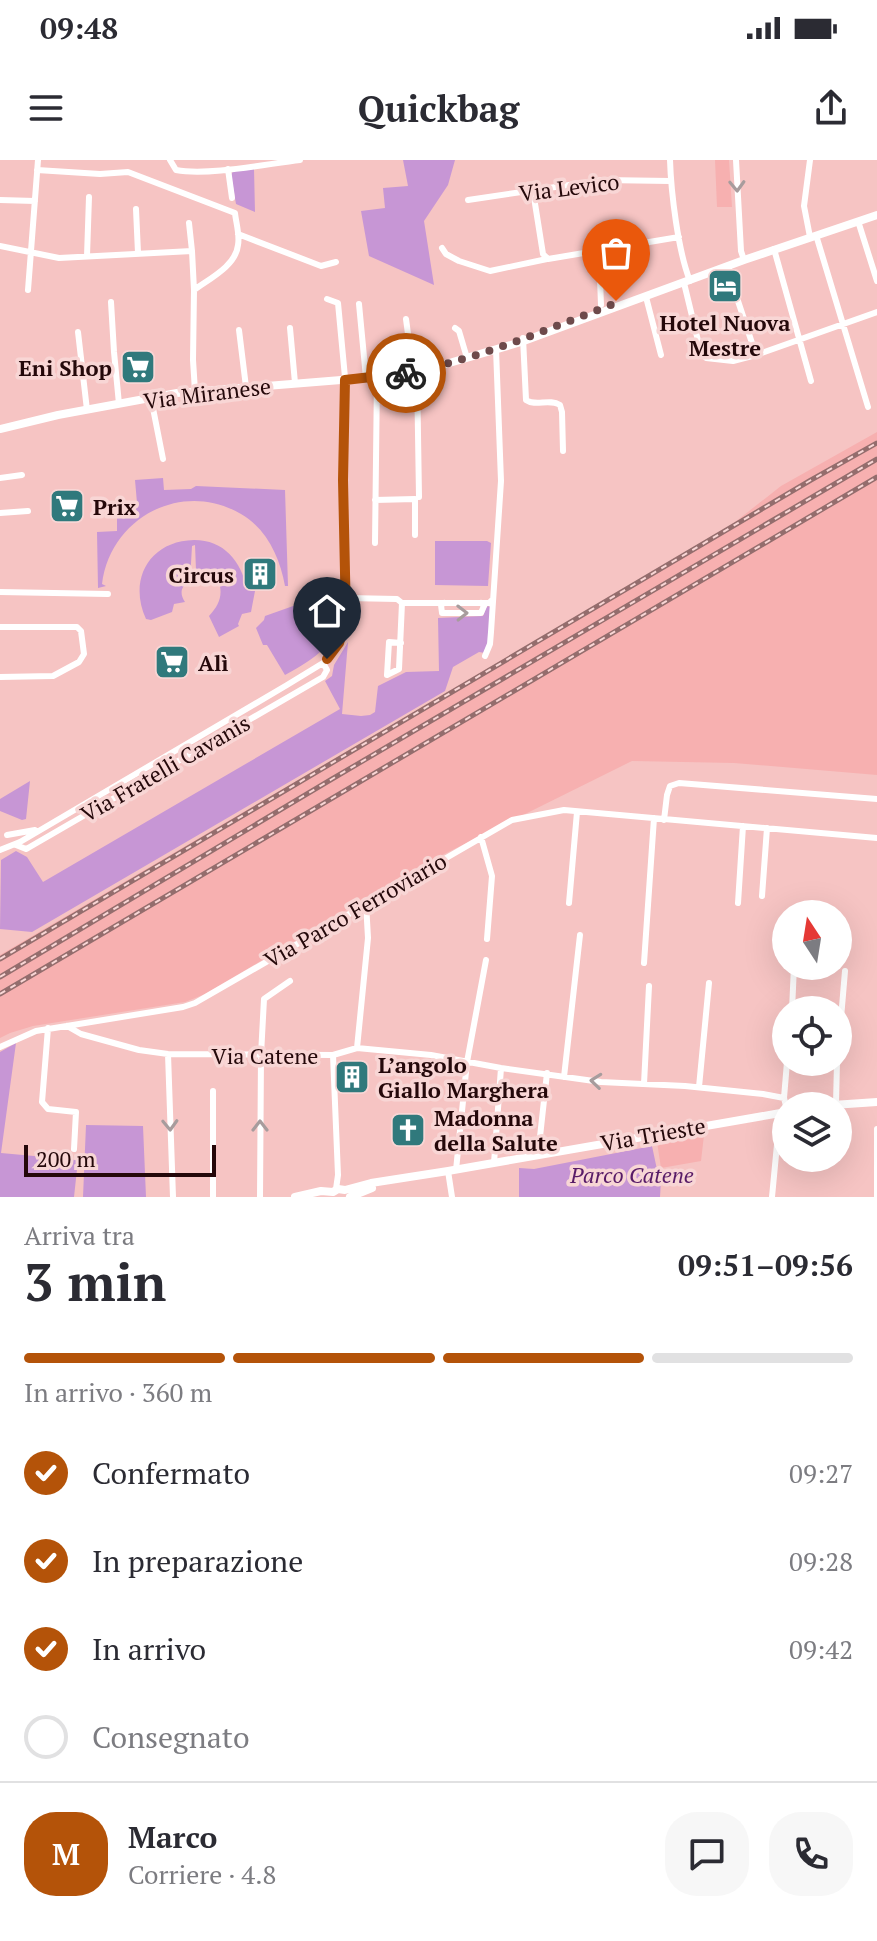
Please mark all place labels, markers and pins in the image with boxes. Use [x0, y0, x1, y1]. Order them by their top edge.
pin [582, 219, 650, 301]
hotel icon: Hotel Nuova Mestre [706, 267, 744, 305]
place label: Hotel Nuova Mestre [660, 308, 790, 362]
supermarket icon: Eni Shop [119, 348, 157, 386]
place label: Eni Shop [18, 353, 112, 382]
supermarket icon: Prix [48, 487, 86, 525]
place label: Prix [93, 492, 137, 521]
building icon: Circus [241, 555, 279, 593]
place label: Circus [169, 560, 234, 589]
pin [293, 577, 361, 659]
supermarket icon: Alì [153, 643, 191, 681]
place label: Alì [198, 648, 229, 677]
place label: L’angolo Giallo Marghera [378, 1050, 549, 1104]
building icon: L’angolo Giallo Marghera [333, 1058, 371, 1096]
place label: Madonna della Salute [434, 1103, 558, 1157]
church icon: Madonna della Salute [389, 1111, 427, 1149]

